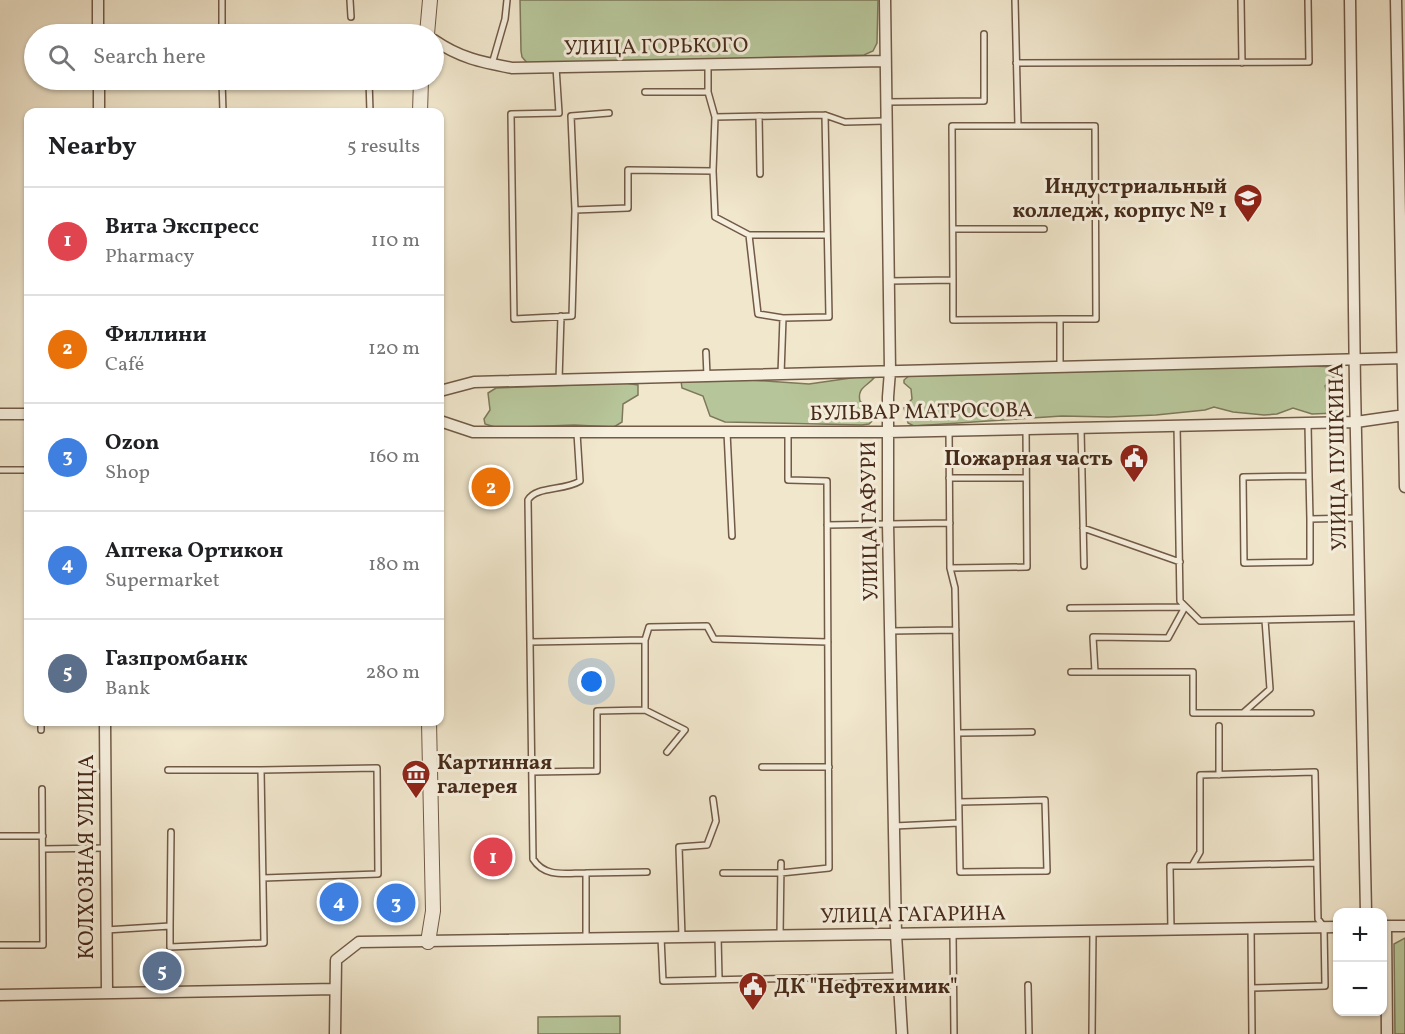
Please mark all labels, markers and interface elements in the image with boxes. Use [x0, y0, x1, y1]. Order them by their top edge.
search box [24, 24, 444, 90]
street label: УЛИЦА ГОРЬКОГО [564, 31, 748, 64]
icon: search [45, 41, 78, 74]
text: Search here [93, 42, 206, 73]
text: Nearby [48, 129, 137, 165]
text: 5 results [347, 133, 420, 161]
place label: Индустриальный колледж, корпус № 1 [1012, 173, 1227, 226]
school or university icon: Индустриальный колледж, корпус № 1 [1232, 182, 1264, 224]
text: Вита Экспресс [105, 212, 259, 243]
text: 1 [63, 227, 72, 255]
text: 110 m [371, 227, 420, 255]
text: Pharmacy [105, 243, 194, 271]
text: Филлини [105, 320, 207, 351]
text: 2 [62, 335, 73, 363]
text: 120 m [368, 335, 420, 363]
text: Café [105, 351, 144, 379]
street label: УЛИЦА ПУШКИНА [1322, 363, 1355, 551]
street label: БУЛЬВАР МАТРОСОВА [809, 396, 1033, 429]
text: Ozon [105, 428, 160, 459]
street label: УЛИЦА ГАФУРИ [855, 441, 886, 601]
public building icon: Пожарная часть [1118, 442, 1150, 484]
text: 3 [62, 443, 73, 471]
text: 160 m [368, 443, 420, 471]
place label: Пожарная часть [944, 445, 1113, 474]
text: Shop [105, 459, 150, 487]
pin: 2 [472, 464, 510, 510]
text: Аптека Ортикон [105, 536, 283, 567]
text: 4 [61, 551, 74, 579]
text: 180 m [368, 551, 420, 579]
text: Supermarket [105, 567, 220, 595]
text: Газпромбанк [105, 644, 248, 675]
text: 5 [63, 659, 72, 687]
text: 280 m [365, 659, 420, 687]
your location [577, 667, 606, 696]
text: Bank [105, 675, 150, 703]
place label: Картинная галерея [437, 749, 552, 802]
street label: КОЛХОЗНАЯ УЛИЦА [73, 754, 102, 959]
museum icon: Картинная галерея [400, 758, 432, 800]
pin: 1 [474, 834, 512, 880]
pin: 4 [320, 880, 358, 924]
pin: 3 [376, 880, 416, 926]
street label: УЛИЦА ГАГАРИНА [820, 899, 1006, 932]
map controls [1333, 908, 1387, 1016]
button: + [1333, 908, 1387, 962]
pin: 5 [142, 948, 182, 994]
button: − [1333, 962, 1387, 1016]
public building icon: ДК "Нефтехимик" [737, 970, 769, 1012]
place label: ДК "Нефтехимик" [774, 973, 958, 1002]

